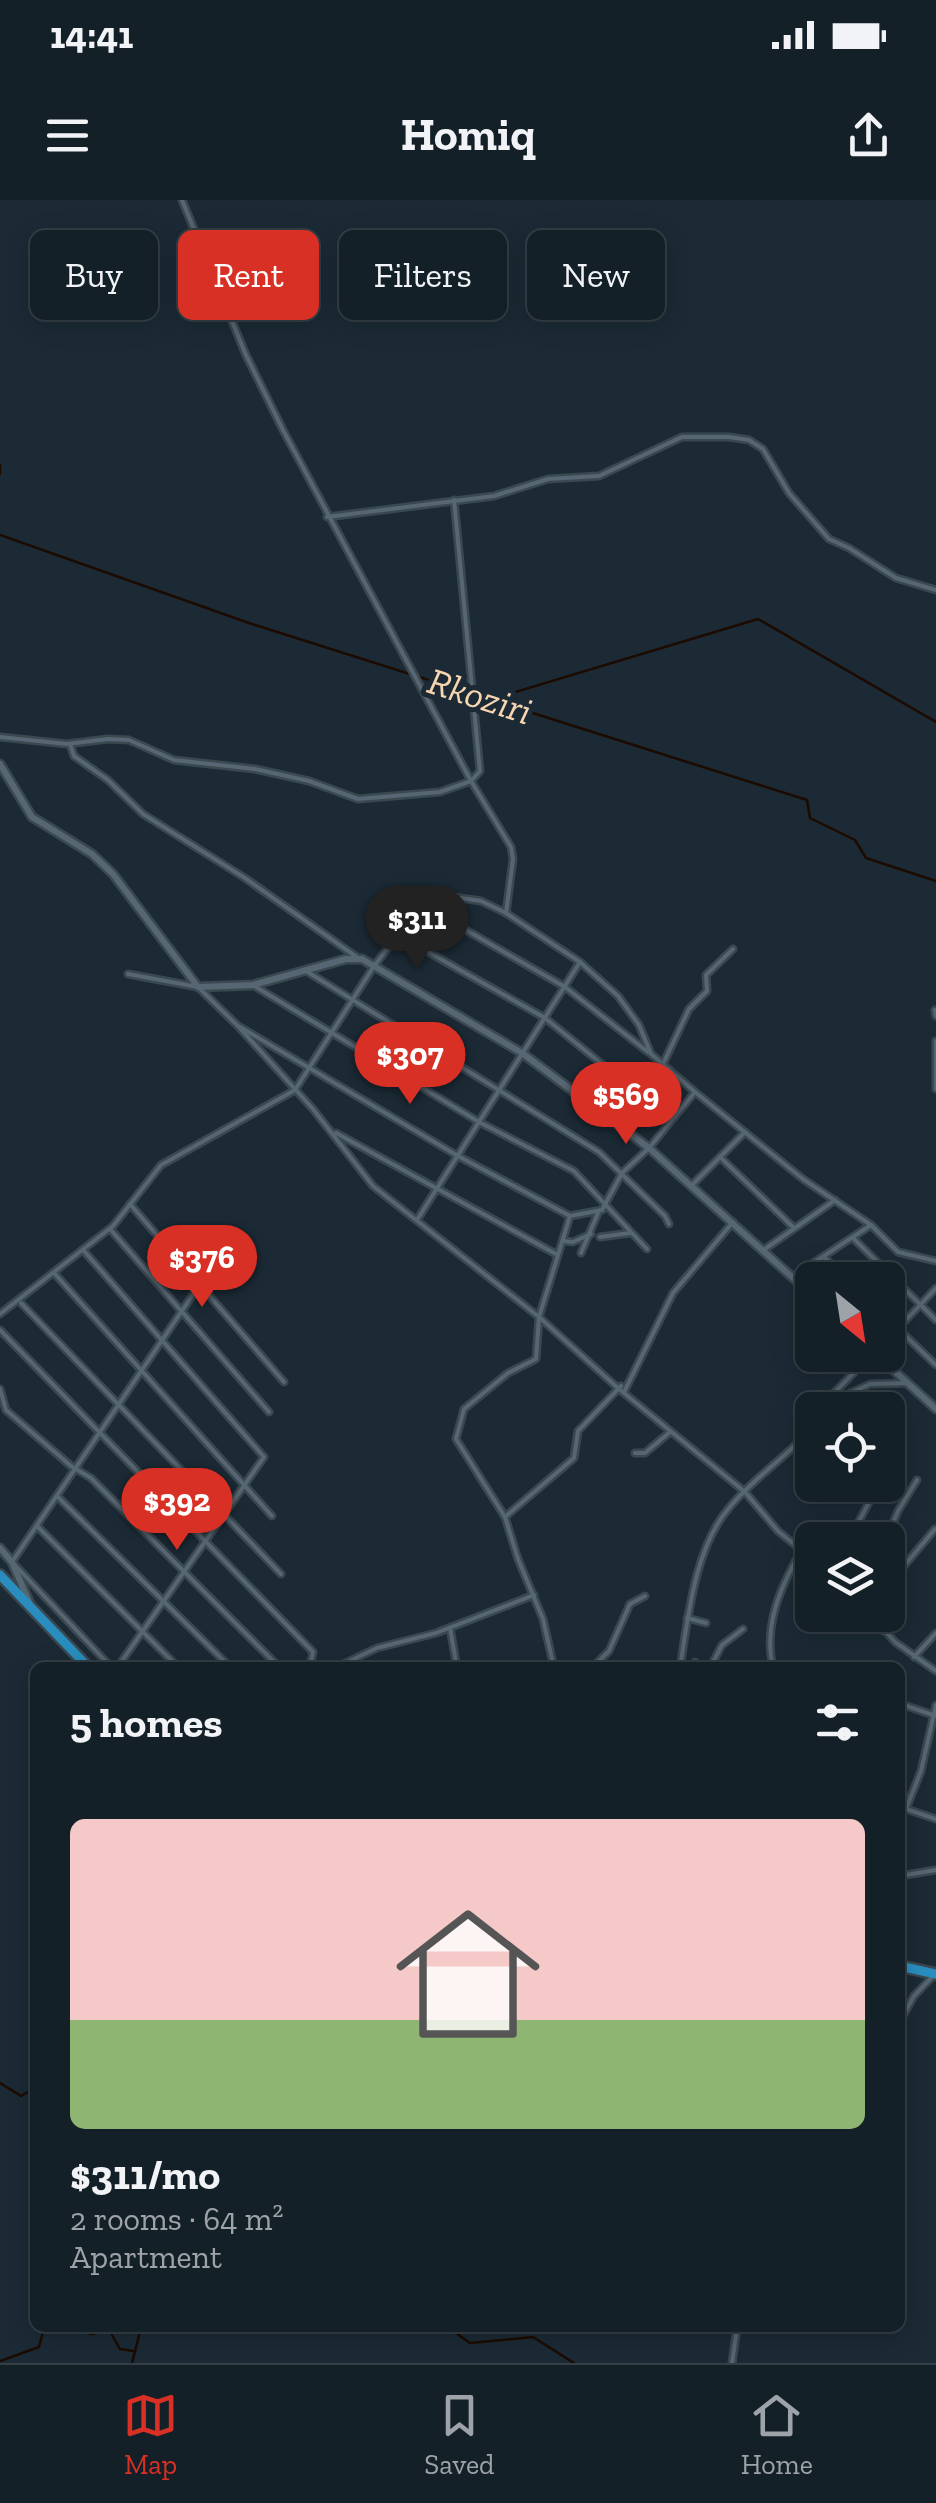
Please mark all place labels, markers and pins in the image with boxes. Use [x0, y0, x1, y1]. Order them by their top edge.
pin: $311 [358, 886, 476, 971]
pin: $307 [351, 1022, 469, 1107]
pin: $569 [567, 1062, 685, 1147]
pin: $376 [143, 1225, 261, 1310]
pin: $392 [118, 1468, 236, 1553]

